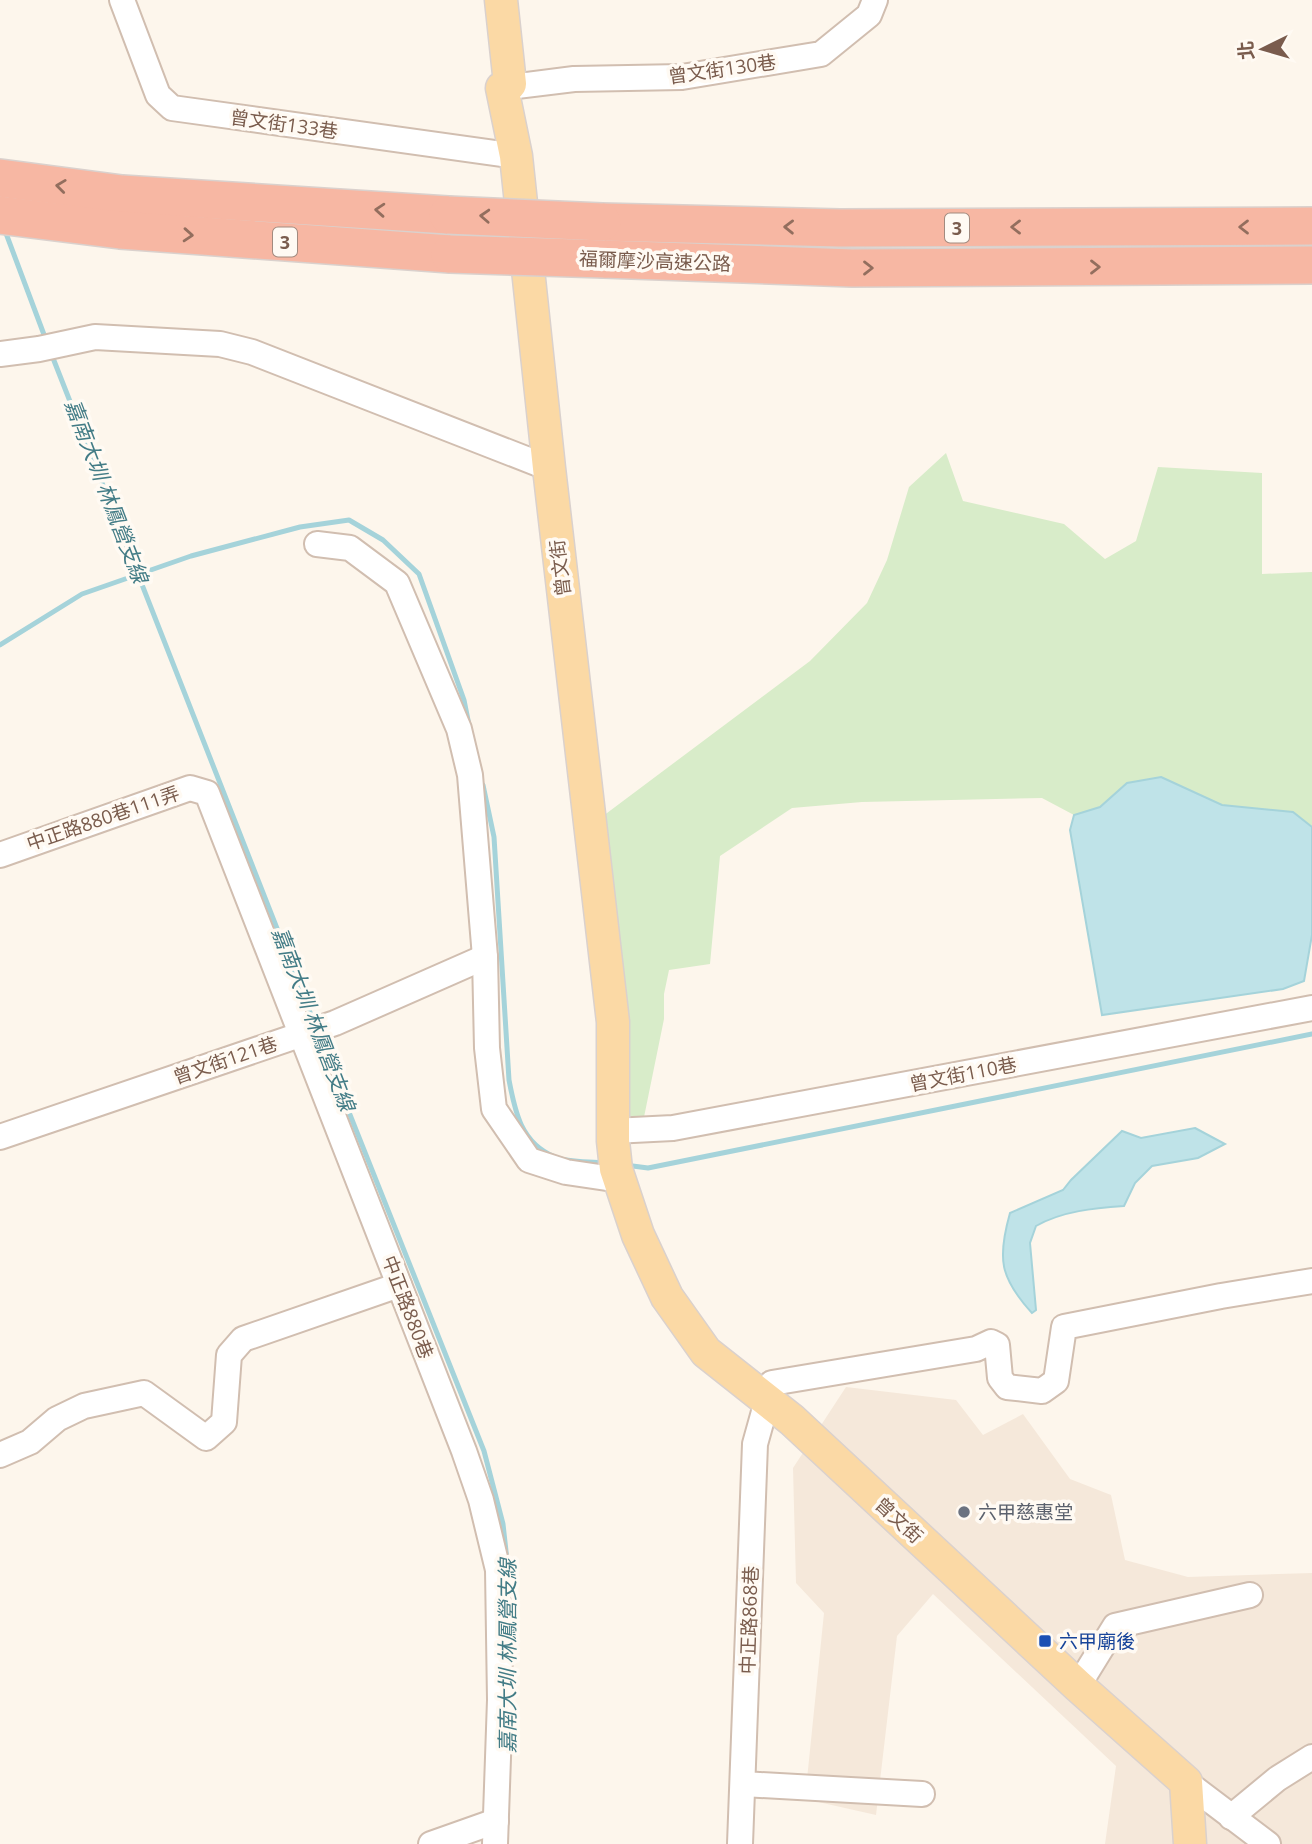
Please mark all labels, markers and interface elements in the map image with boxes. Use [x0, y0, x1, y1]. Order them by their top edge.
north arrow [1228, 14, 1298, 84]
text: 北 [1232, 40, 1260, 61]
street label: 曾文街130巷 [666, 49, 778, 89]
street label: 曾文街133巷 [228, 104, 340, 144]
one-way arrow [55, 179, 67, 194]
one-way arrow [375, 203, 386, 218]
one-way arrow [479, 209, 490, 224]
road number: 3 [945, 213, 969, 242]
one-way arrow [783, 219, 794, 234]
one-way arrow [1011, 219, 1021, 235]
one-way arrow [1238, 219, 1249, 235]
one-way arrow [183, 227, 194, 242]
road number: 3 [273, 228, 297, 256]
street label: 福爾摩沙高速公路 [579, 245, 731, 277]
one-way arrow [1090, 259, 1101, 274]
one-way arrow [863, 260, 874, 276]
water label: 嘉南大圳 林鳳營支線 [59, 395, 156, 589]
street label: 曾文街 [544, 538, 576, 598]
street label: 中正路880巷111弄 [23, 780, 183, 856]
water label: 嘉南大圳 林鳳營支線 [266, 923, 363, 1117]
street label: 曾文街121巷 [169, 1030, 281, 1090]
street label: 曾文街110巷 [907, 1051, 1019, 1097]
street label: 中正路880巷 [376, 1252, 440, 1362]
street label: 曾文街 [869, 1491, 929, 1549]
place label: 六甲慈惠堂 [978, 1499, 1073, 1525]
marker: 六甲慈惠堂 [956, 1504, 972, 1520]
water label: 嘉南大圳 林鳳營支線 [493, 1557, 521, 1753]
street label: 中正路868巷 [734, 1565, 764, 1675]
place label: 六甲廟後 [1059, 1628, 1135, 1654]
marker: 六甲廟後 [1037, 1633, 1053, 1649]

